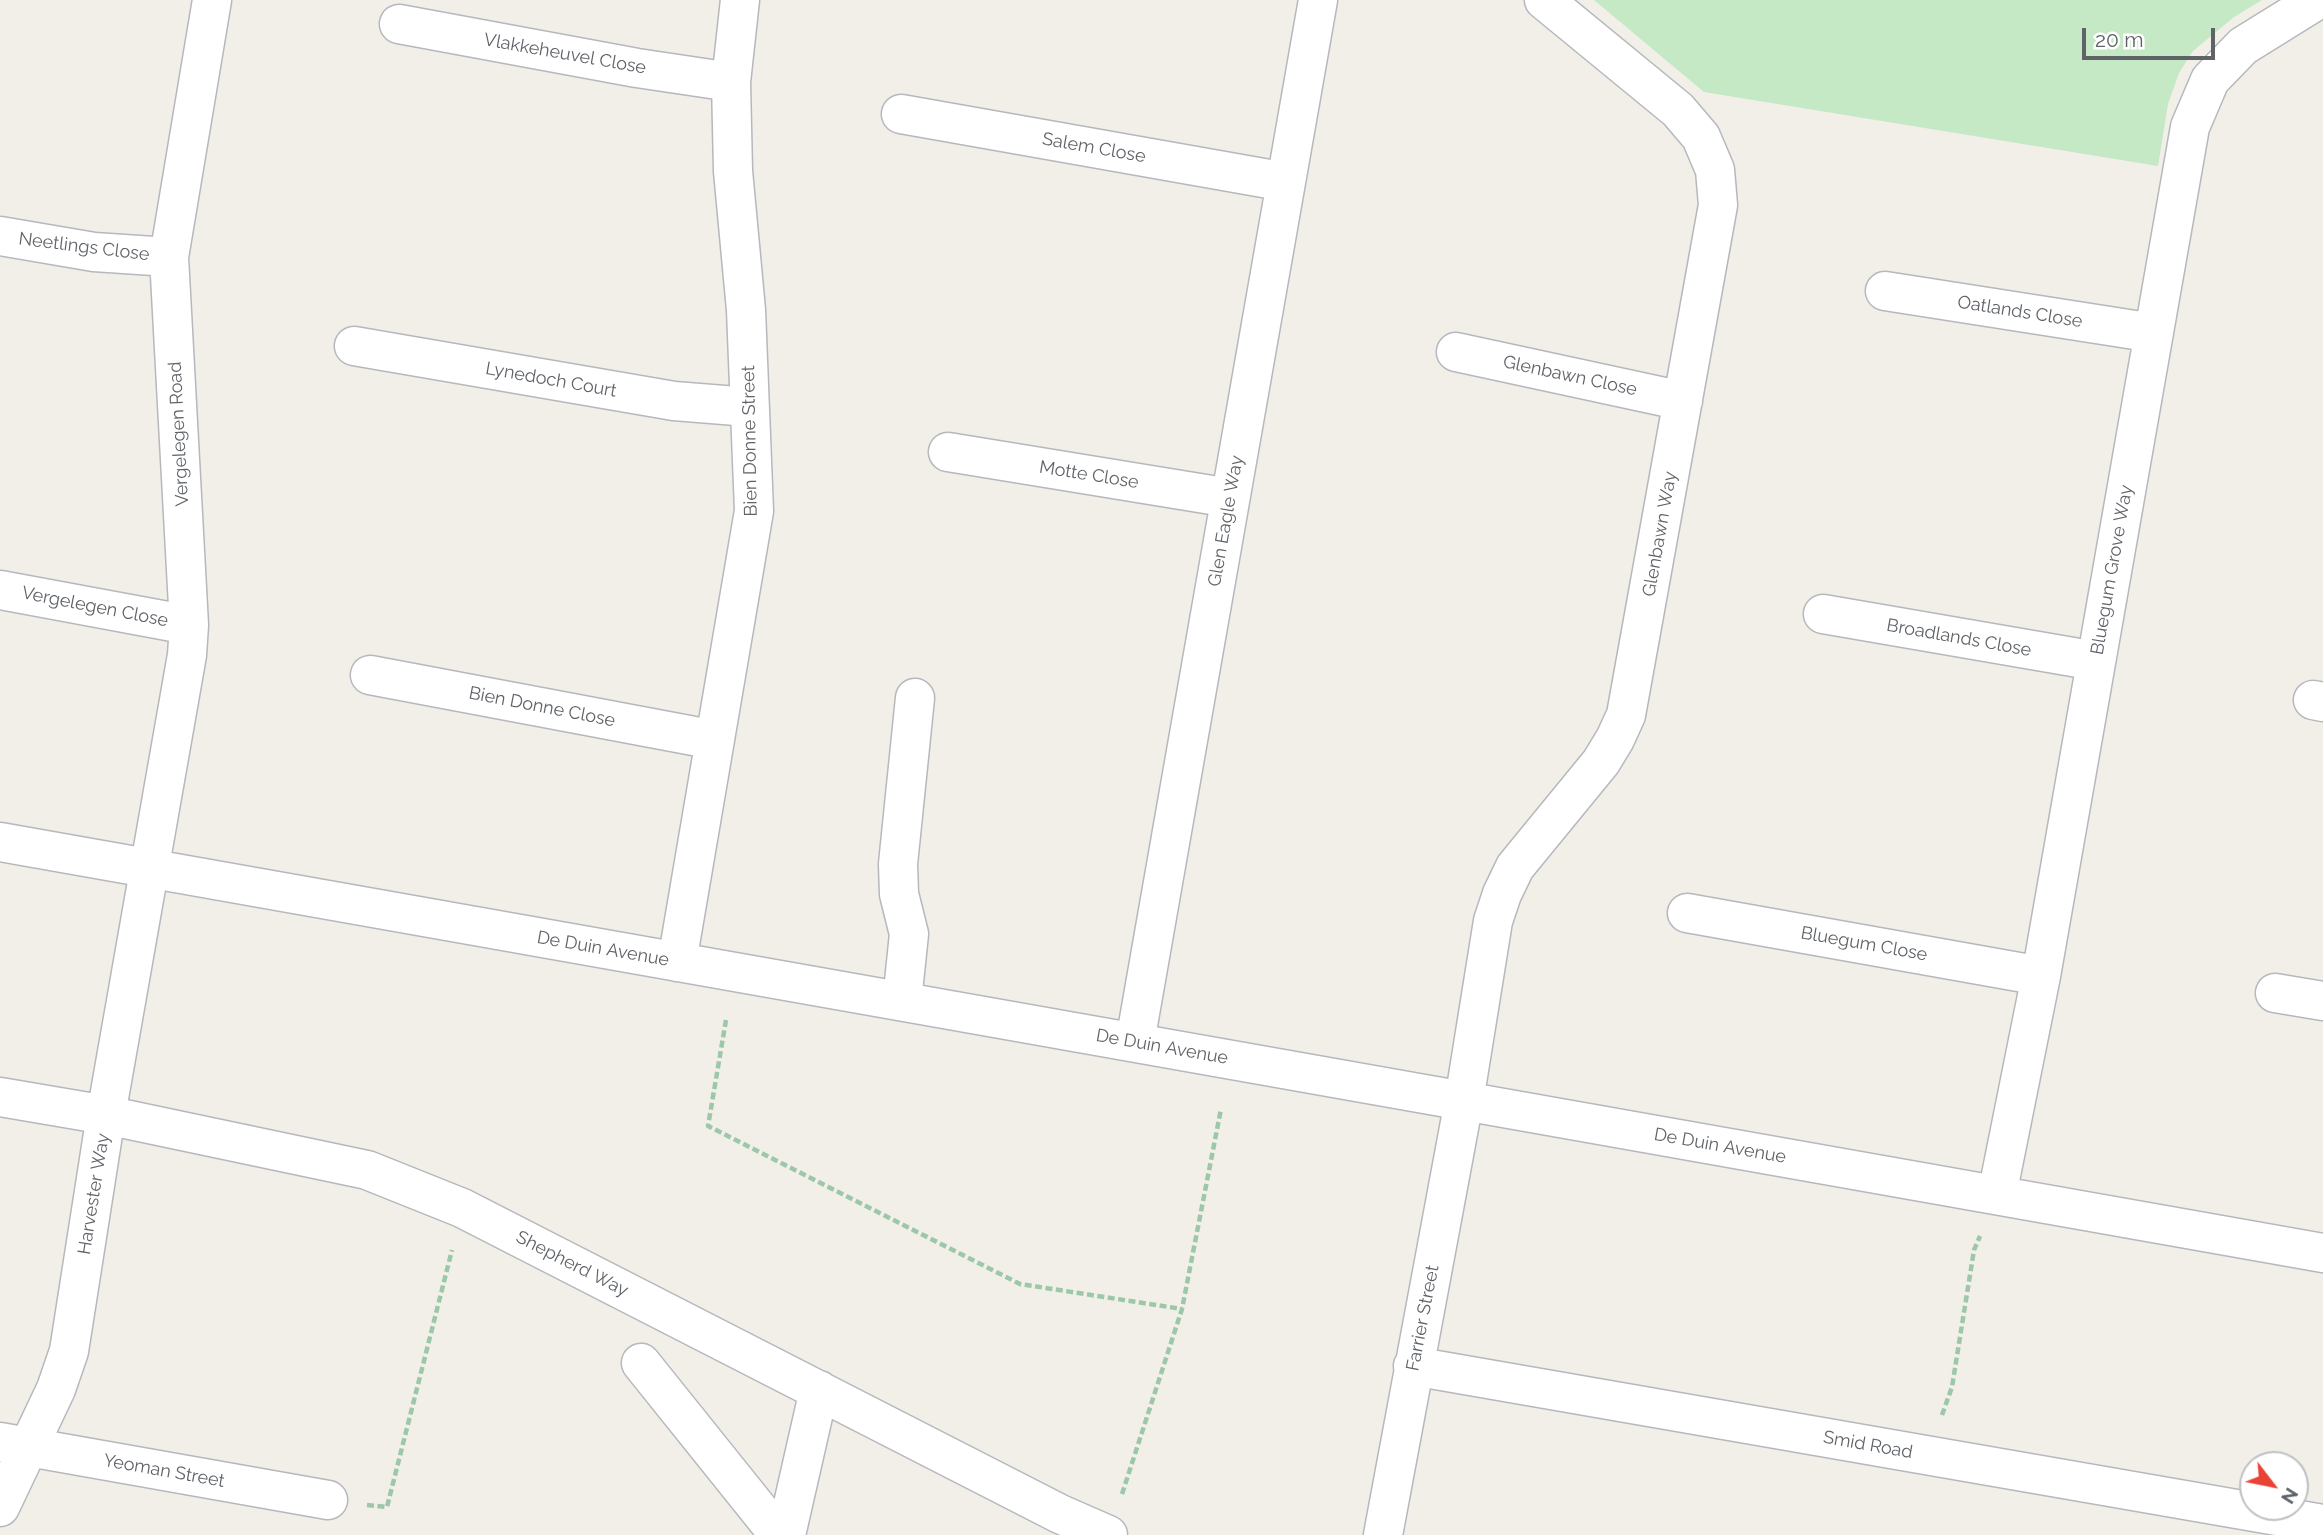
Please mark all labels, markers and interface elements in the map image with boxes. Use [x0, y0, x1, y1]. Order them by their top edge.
scale bar [2085, 14, 2218, 58]
text: 20 m [2095, 27, 2143, 52]
street label: Vlakkeheuvel Close [482, 29, 648, 79]
street label: Salem Close [1041, 128, 1147, 168]
street label: Neetlings Close [17, 228, 151, 266]
street label: Oatlands Close [1956, 291, 2084, 333]
street label: Glenbawn Close [1501, 351, 1639, 401]
street label: Lynedoch Court [484, 358, 618, 402]
street label: Vergelegen Road [164, 361, 194, 507]
street label: Bien Donne Street [738, 365, 762, 517]
street label: Glen Eagle Way [1204, 454, 1248, 588]
street label: Motte Close [1038, 456, 1140, 494]
street label: Glenbawn Way [1638, 470, 1682, 598]
street label: Bluegum Grove Way [2086, 483, 2138, 657]
street label: Vergelegen Close [20, 582, 170, 632]
street label: Broadlands Close [1885, 615, 2033, 661]
street label: Bien Donne Close [467, 682, 617, 732]
street label: Bluegum Close [1799, 922, 1929, 966]
street label: De Duin Avenue [535, 927, 671, 971]
street label: De Duin Avenue [1094, 1025, 1230, 1069]
street label: De Duin Avenue [1652, 1124, 1788, 1168]
street label: Harvester Way [74, 1132, 114, 1256]
street label: Shepherd Way [512, 1226, 632, 1302]
street label: Farrier Street [1402, 1263, 1444, 1373]
street label: Smid Road [1822, 1427, 1914, 1463]
street label: Yeoman Street [102, 1450, 226, 1492]
north arrow [2239, 1451, 2309, 1521]
text: N [2277, 1484, 2303, 1508]

